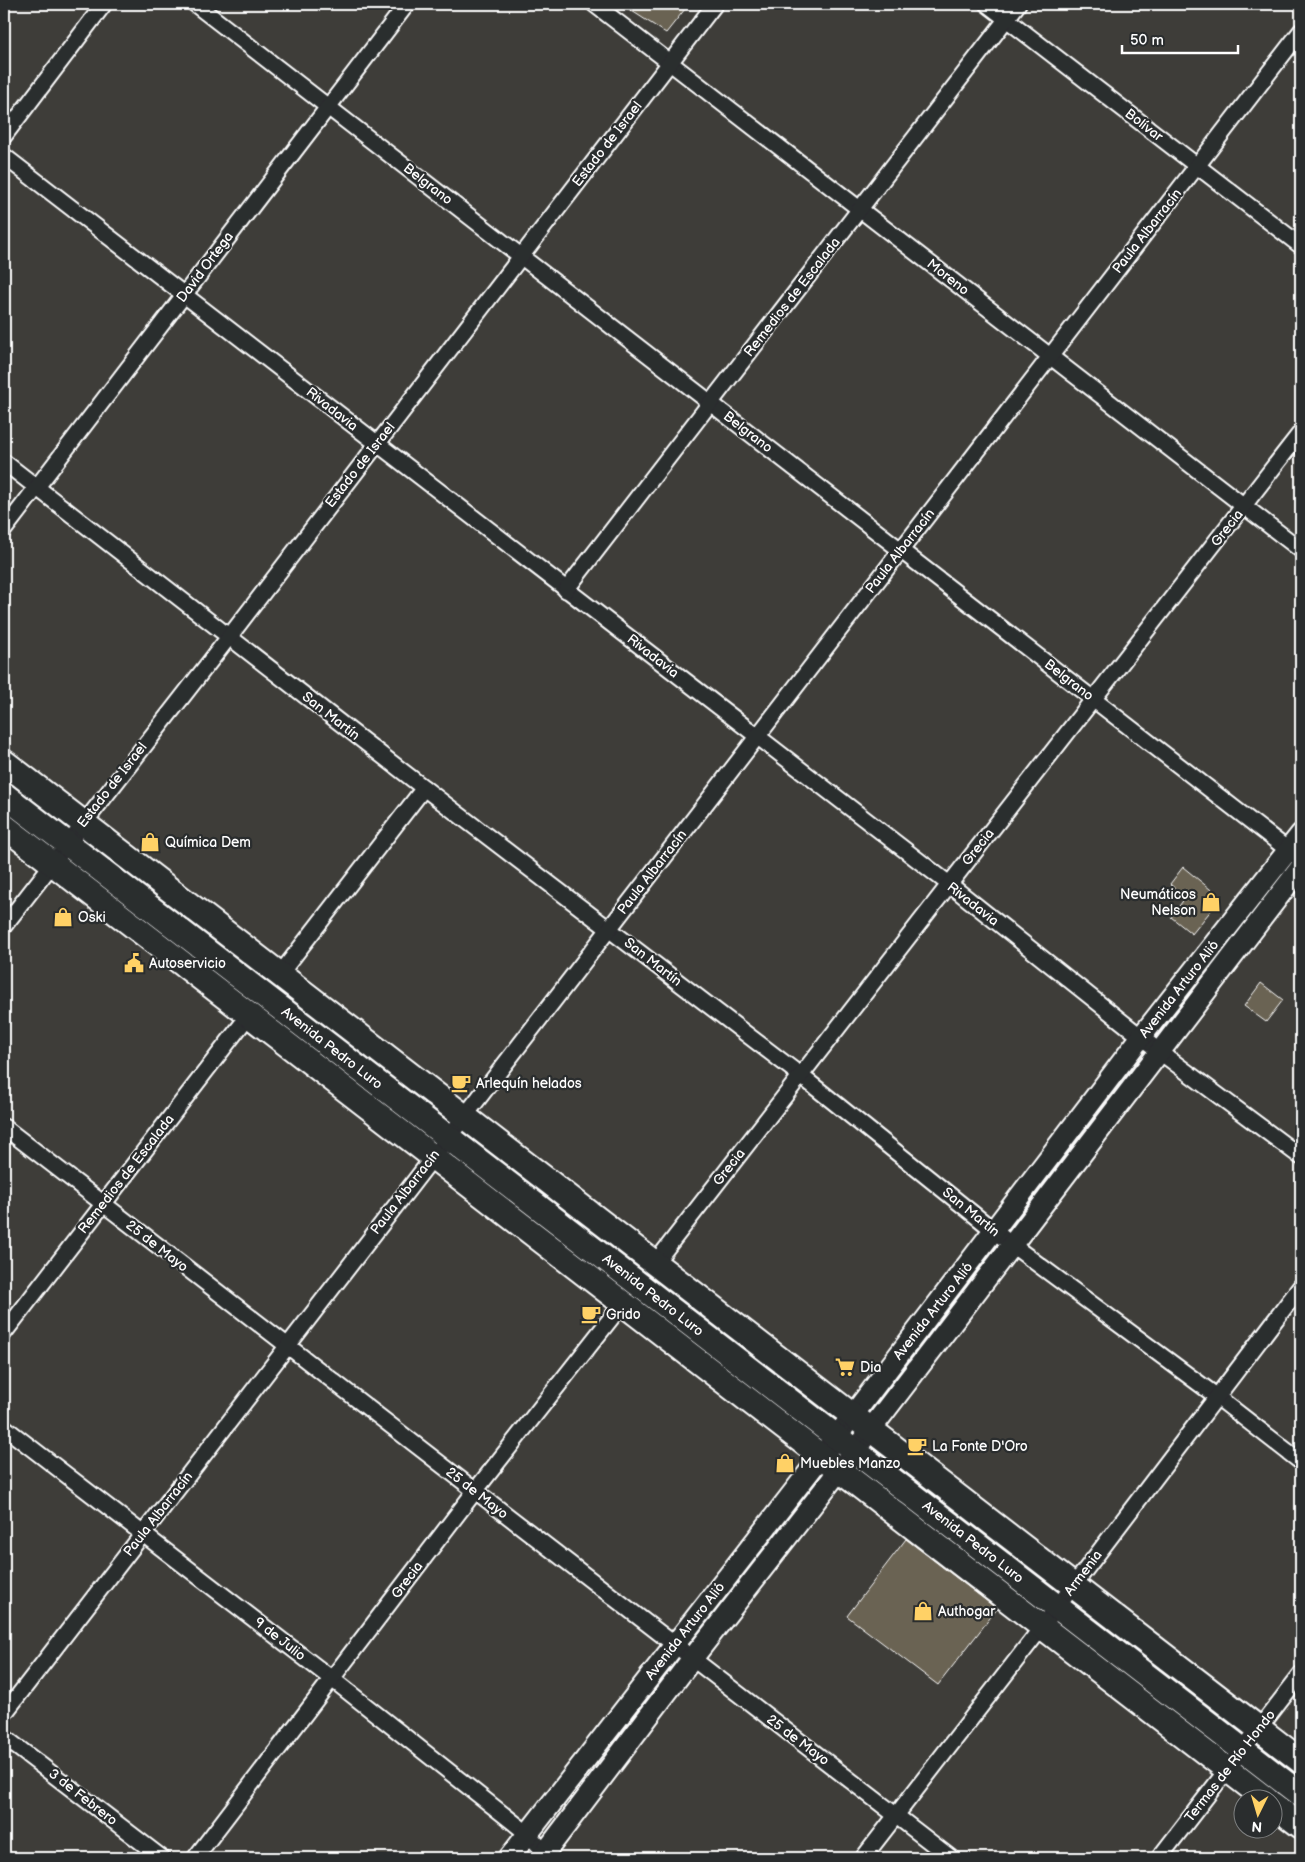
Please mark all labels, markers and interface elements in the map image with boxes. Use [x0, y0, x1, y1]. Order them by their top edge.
scale bar [1122, 22, 1239, 54]
text: 50 m [1130, 31, 1164, 50]
street label: Estado de Israel [569, 98, 645, 190]
street label: Bolívar [1122, 105, 1167, 146]
street label: Belgrano [400, 160, 456, 208]
street label: Paula Albarracín [1109, 185, 1185, 277]
street label: David Ortega [173, 228, 237, 306]
street label: Remedios de Escalada [740, 234, 844, 360]
street label: Moreno [923, 255, 973, 299]
street label: Rivadavia [303, 383, 361, 435]
street label: Belgrano [720, 408, 776, 456]
street label: Estado de Israel [322, 419, 398, 511]
street label: Paula Albarracín [862, 505, 938, 597]
street label: Grecia [1207, 506, 1247, 550]
street label: Rivadavia [624, 630, 682, 682]
street label: Belgrano [1041, 656, 1097, 704]
street label: San Martín [299, 688, 363, 744]
street label: Estado de Israel [74, 739, 150, 831]
street label: Grecia [958, 825, 998, 869]
street label: Paula Albarracín [614, 826, 690, 918]
shop icon: Química Dem [139, 831, 161, 853]
place label: Química Dem [165, 834, 251, 851]
street label: Rivadavia [944, 878, 1002, 930]
place label: Neumáticos Nelson [1120, 886, 1196, 919]
shop icon: Neumáticos Nelson [1200, 891, 1222, 913]
shop icon: Oski [52, 906, 74, 928]
place label: Oski [78, 909, 106, 926]
street label: San Martín [621, 934, 685, 990]
street label: Avenida Arturo Alió [1136, 937, 1222, 1041]
public building icon: Autoservicio [123, 952, 145, 974]
place label: Autoservicio [149, 955, 226, 972]
street label: Avenida Pedro Luro [278, 1003, 386, 1093]
cafe icon: Arlequín helados [450, 1072, 472, 1094]
place label: Arlequín helados [476, 1075, 582, 1092]
street label: Remedios de Escalada [74, 1111, 178, 1237]
street label: Grecia [709, 1145, 749, 1189]
street label: Paula Albarracín [367, 1146, 443, 1238]
street label: San Martín [939, 1184, 1003, 1240]
street label: 25 de Mayo [123, 1216, 191, 1276]
street label: Avenida Pedro Luro [599, 1250, 707, 1340]
street label: Avenida Arturo Alió [890, 1259, 976, 1363]
cafe icon: Grido [580, 1303, 602, 1325]
place label: Grido [606, 1306, 641, 1323]
supermarket icon: Dia [834, 1356, 856, 1378]
place label: Dia [860, 1359, 881, 1376]
cafe icon: La Fonte D'Oro [906, 1435, 928, 1457]
place label: La Fonte D'Oro [932, 1438, 1028, 1455]
shop icon: Muebles Manzo [774, 1452, 796, 1474]
place label: Muebles Manzo [800, 1455, 901, 1472]
street label: 25 de Mayo [443, 1463, 511, 1523]
street label: Paula Albarracín [120, 1468, 196, 1560]
street label: Avenida Pedro Luro [919, 1497, 1027, 1587]
street label: Armenia [1060, 1547, 1106, 1599]
street label: Grecia [388, 1558, 427, 1602]
street label: Avenida Arturo Alió [642, 1579, 728, 1683]
shop icon: Authogar [912, 1600, 934, 1622]
place label: Authogar [938, 1603, 996, 1620]
street label: 9 de Julio [251, 1614, 309, 1664]
street label: Termas de Río Hondo [1181, 1706, 1279, 1825]
street label: 25 de Mayo [763, 1711, 833, 1769]
street label: 3 de Febrero [45, 1765, 121, 1829]
north arrow [1232, 1790, 1282, 1840]
text: N [1251, 1818, 1263, 1835]

